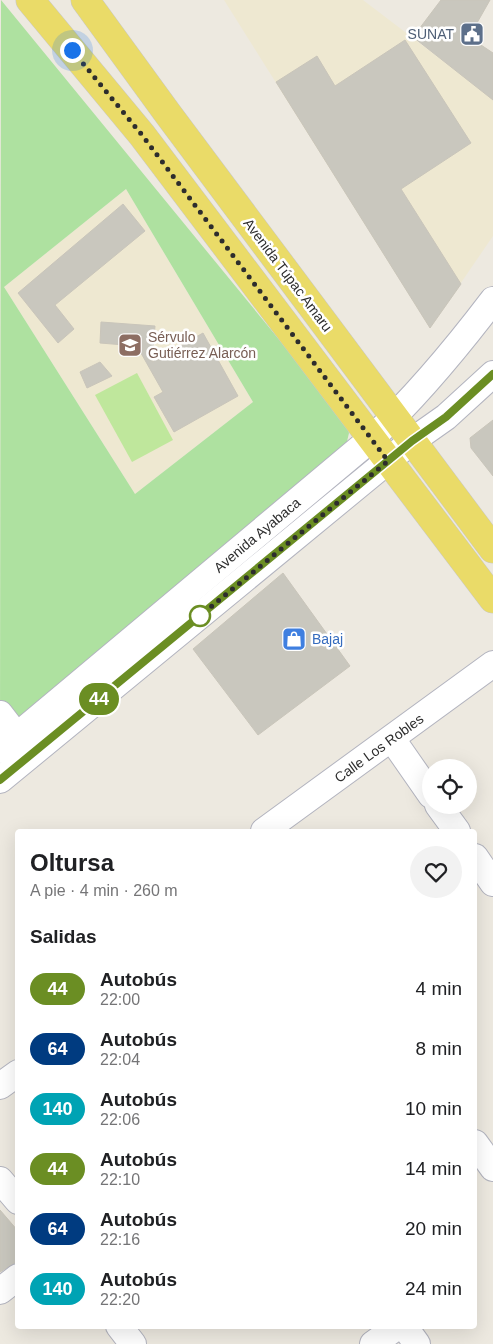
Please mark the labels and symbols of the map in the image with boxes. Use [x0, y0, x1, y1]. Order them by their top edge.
public building icon: SUNAT [459, 21, 485, 47]
place label: SUNAT [408, 26, 454, 42]
your location [60, 38, 85, 63]
street label: Avenida Túpac Amaru [240, 215, 336, 335]
place label: Sérvulo Gutiérrez Alarcón [148, 329, 256, 361]
school or university icon: Sérvulo Gutiérrez Alarcón [117, 332, 143, 358]
street label: Avenida Ayabaca [211, 494, 304, 576]
unlabelled marker [189, 605, 211, 627]
shop icon: Bajaj [281, 626, 307, 652]
place label: Bajaj [312, 631, 343, 647]
line badge: 44 [76, 683, 122, 715]
street label: Calle Los Robles [331, 710, 427, 786]

